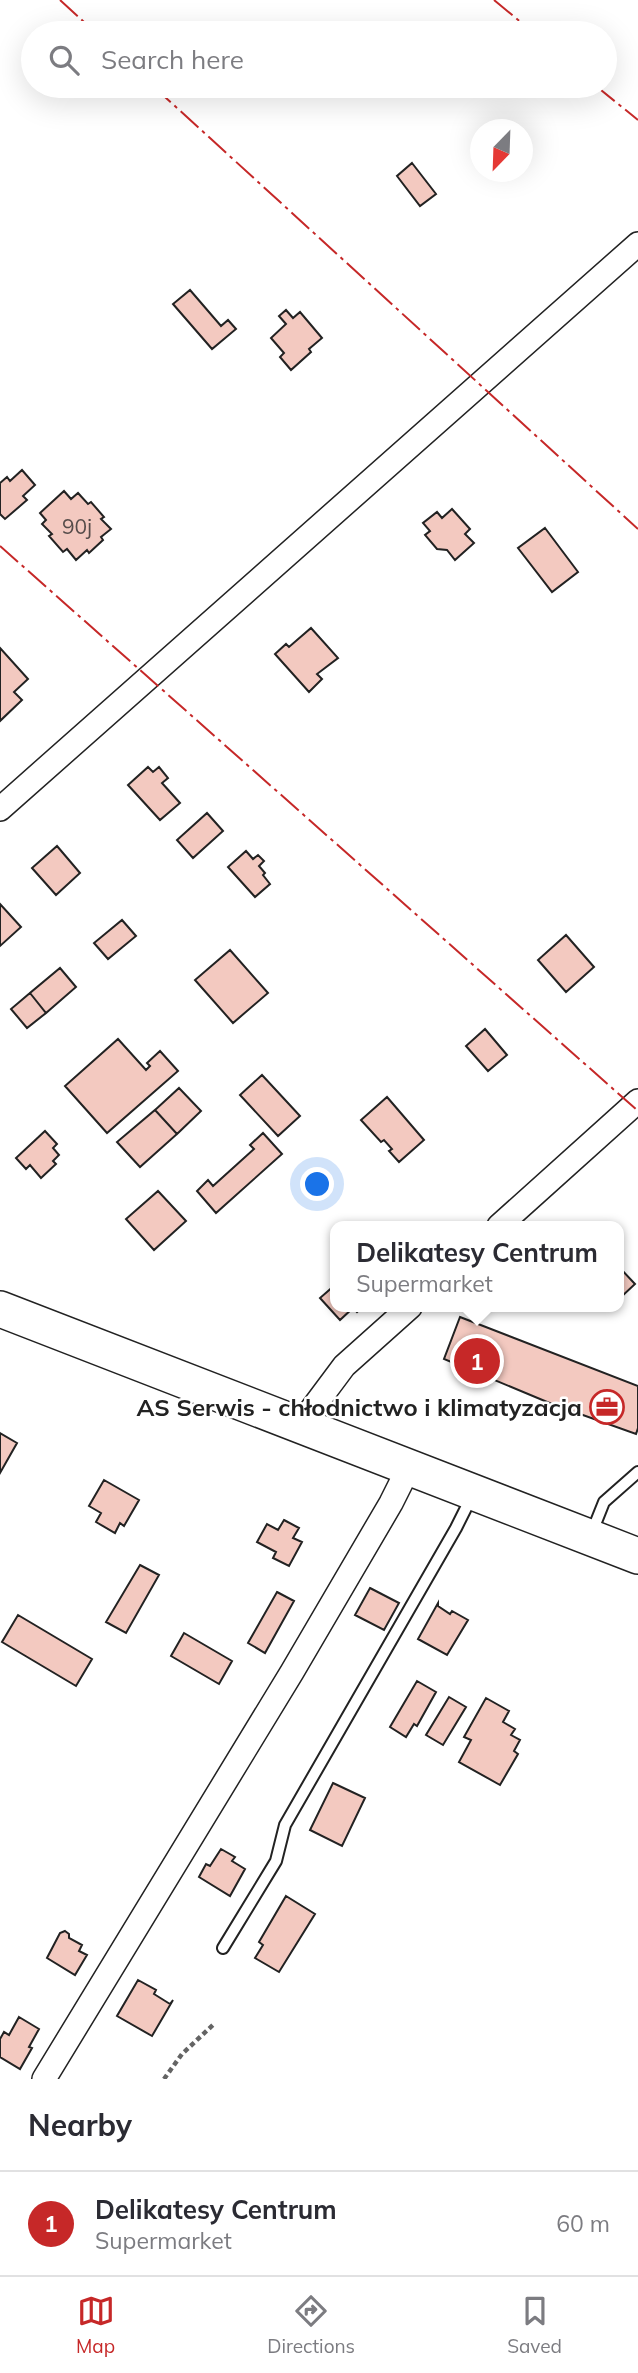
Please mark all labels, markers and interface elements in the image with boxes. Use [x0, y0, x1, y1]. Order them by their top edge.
search box [21, 21, 617, 98]
icon: search [45, 41, 83, 79]
text: Search here [101, 43, 244, 76]
north arrow [470, 119, 533, 182]
house number: 90j [62, 513, 92, 539]
your location [300, 1167, 334, 1201]
popup [330, 1221, 624, 1312]
text: Delikatesy Centrum [356, 1236, 598, 1269]
text: Supermarket [356, 1269, 493, 1298]
pin: 1 [454, 1335, 500, 1387]
office icon: AS Serwis - chłodnictwo i klimatyzacja [588, 1388, 626, 1426]
place label: AS Serwis - chłodnictwo i klimatyzacja [137, 1392, 582, 1422]
text: Nearby [28, 2106, 132, 2144]
text: Delikatesy Centrum [95, 2193, 337, 2226]
text: 1 [44, 2209, 58, 2238]
text: 60 m [556, 2209, 610, 2238]
text: Supermarket [95, 2226, 232, 2255]
tab: Map [76, 2292, 115, 2358]
tab: Directions [267, 2292, 355, 2358]
tab: Saved [507, 2292, 562, 2358]

